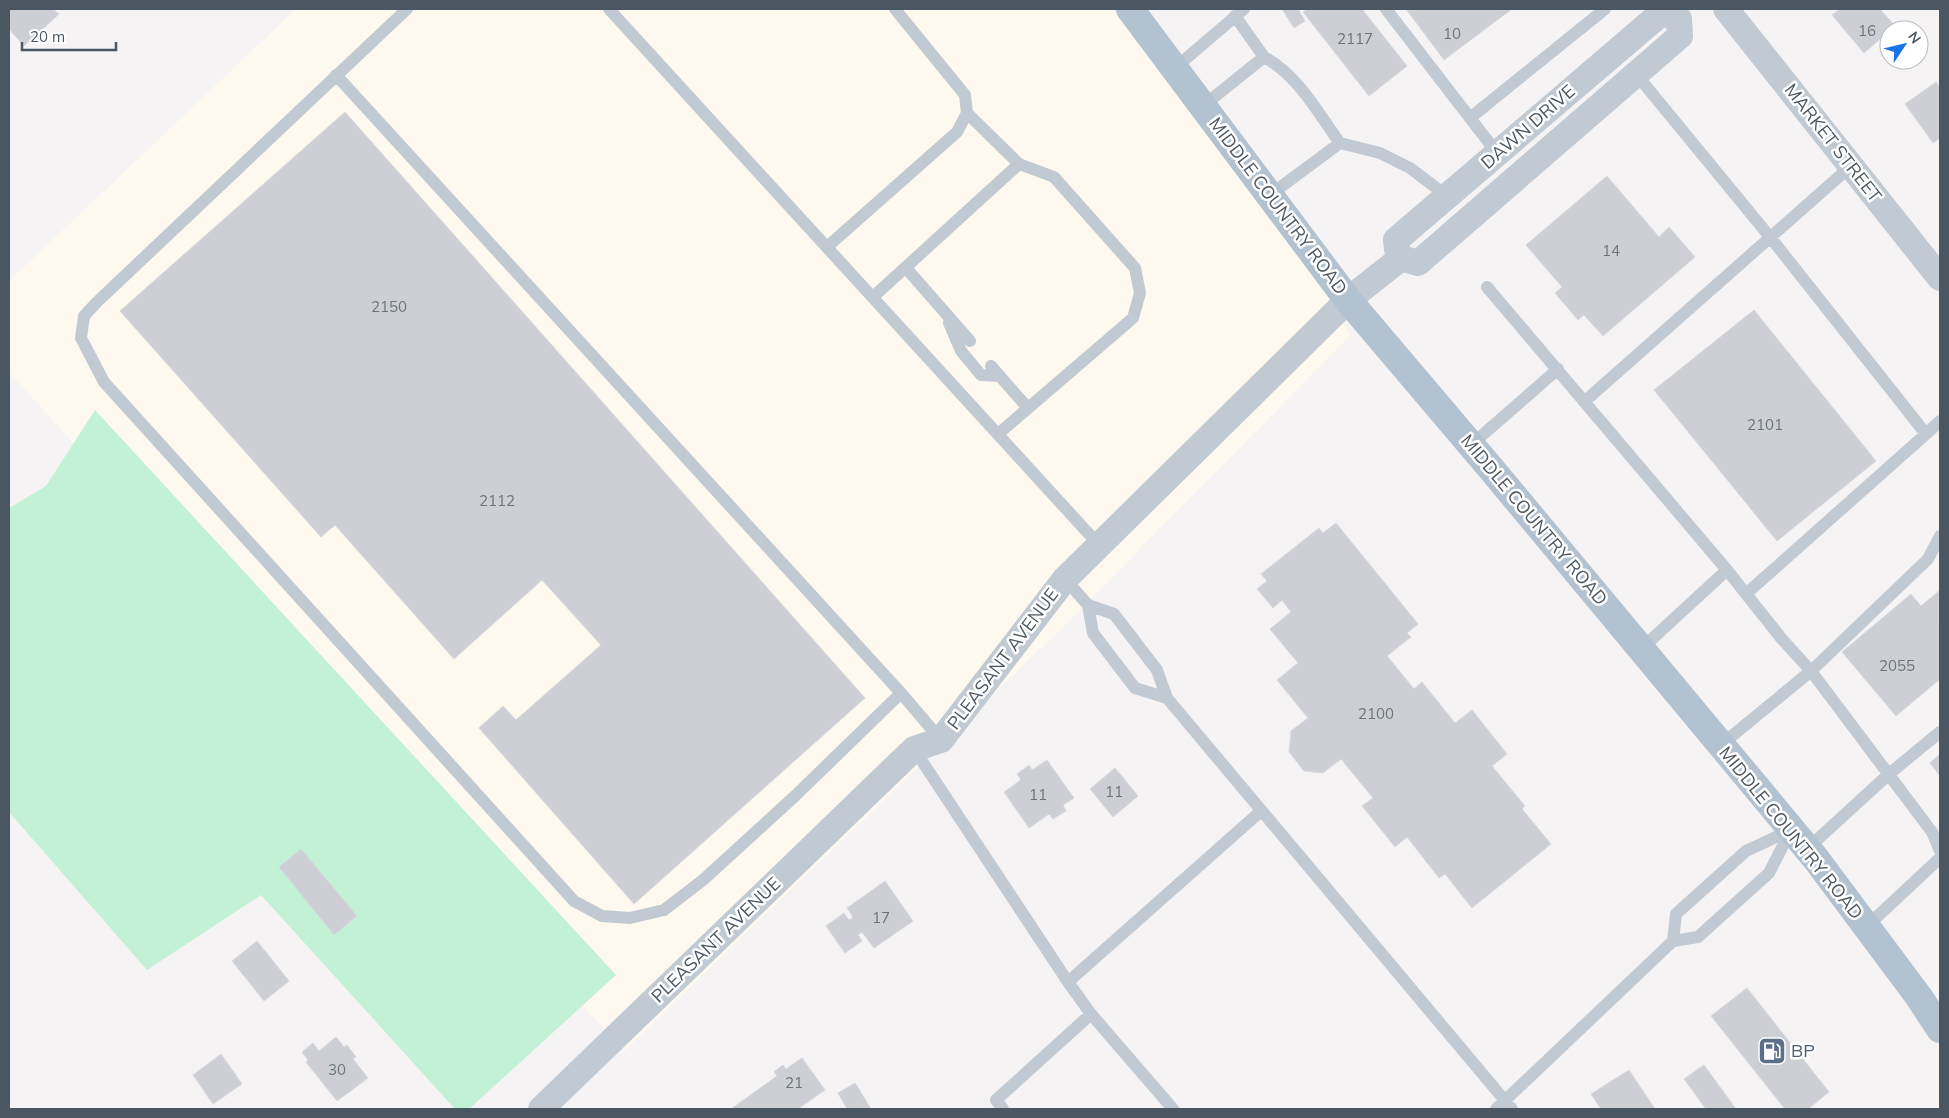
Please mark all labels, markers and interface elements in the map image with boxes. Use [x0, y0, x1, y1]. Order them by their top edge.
scale bar [22, 20, 116, 52]
north arrow [1879, 20, 1929, 70]
house number: 16 [1858, 21, 1876, 40]
house number: 10 [1443, 24, 1461, 43]
text: 20 m [30, 27, 65, 46]
text: N [1904, 28, 1925, 47]
house number: 2117 [1337, 29, 1373, 48]
street label: DAWN DRIVE [1476, 79, 1579, 174]
street label: MARKET STREET [1780, 79, 1887, 207]
street label: MIDDLE COUNTRY ROAD [1204, 113, 1353, 299]
house number: 14 [1602, 241, 1620, 260]
house number: 2150 [371, 297, 407, 316]
house number: 2101 [1747, 415, 1783, 434]
street label: MIDDLE COUNTRY ROAD [1456, 430, 1613, 610]
house number: 2112 [479, 491, 515, 510]
street label: PLEASANT AVENUE [942, 584, 1063, 734]
house number: 2055 [1879, 656, 1915, 675]
house number: 2100 [1358, 704, 1394, 723]
street label: MIDDLE COUNTRY ROAD [1714, 741, 1868, 924]
house number: 11 [1105, 782, 1123, 801]
house number: 11 [1029, 785, 1047, 804]
street label: PLEASANT AVENUE [646, 872, 785, 1007]
house number: 17 [872, 908, 890, 927]
fuel station icon: BP [1757, 1036, 1787, 1066]
place label: BP [1791, 1039, 1815, 1062]
house number: 30 [328, 1060, 346, 1079]
house number: 21 [785, 1073, 803, 1092]

